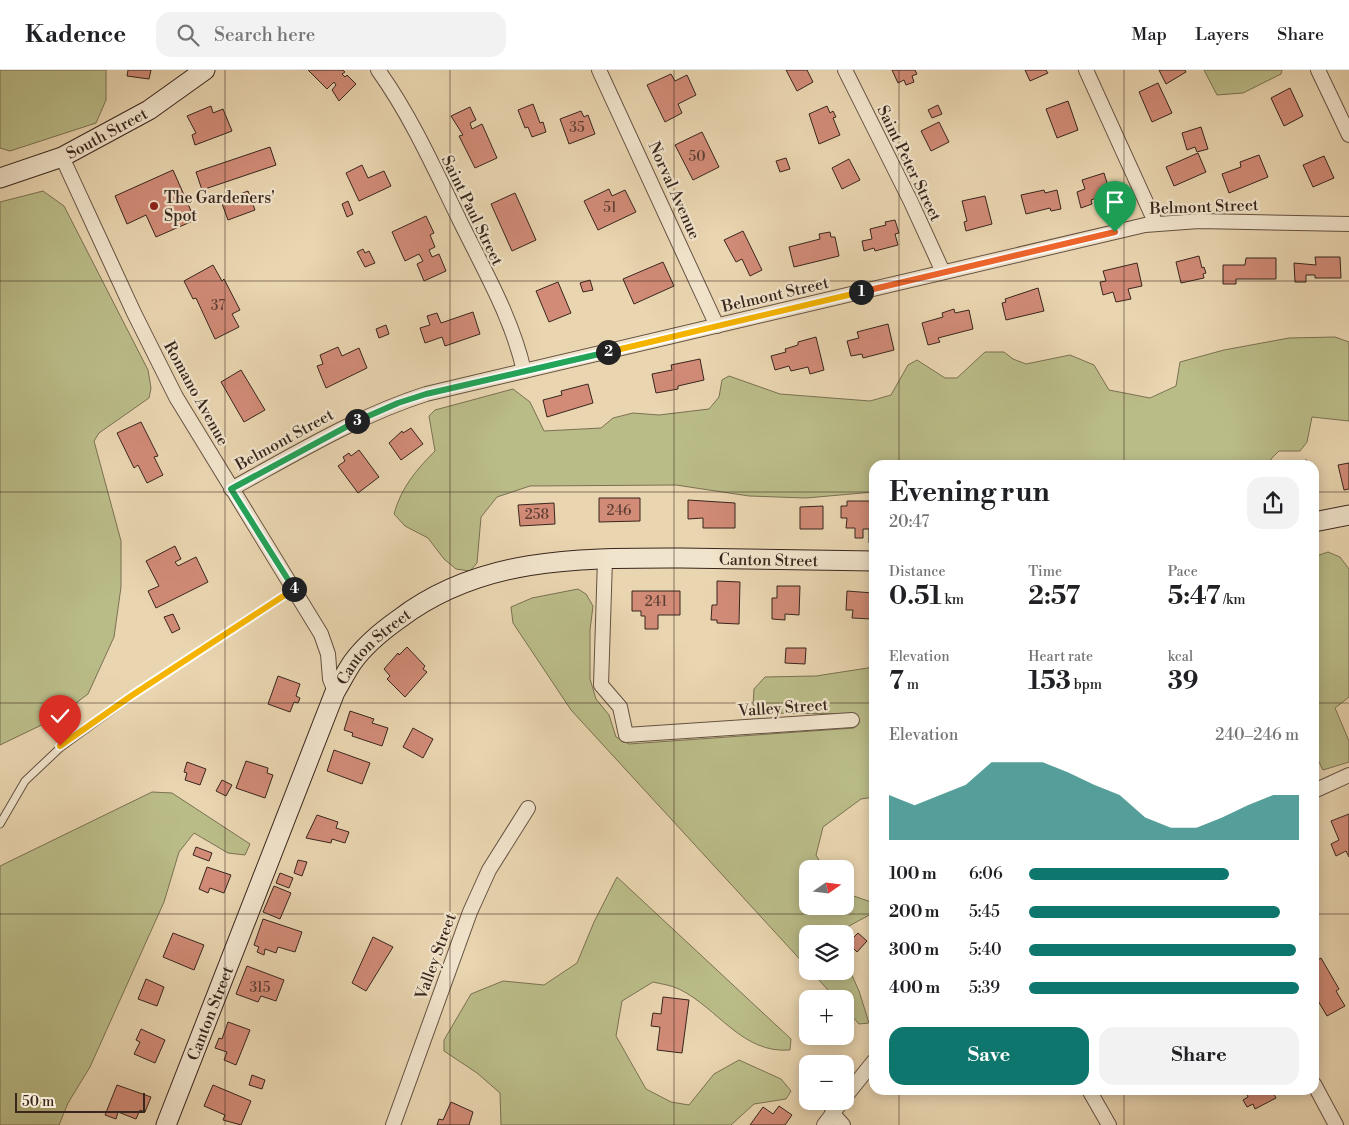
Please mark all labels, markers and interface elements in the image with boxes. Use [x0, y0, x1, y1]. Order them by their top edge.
search box [156, 12, 506, 57]
text: Kadence [25, 20, 126, 50]
icon: search [174, 21, 202, 49]
text: Search here [214, 23, 315, 47]
text: Map [1132, 23, 1167, 46]
text: Layers [1195, 23, 1249, 46]
text: Share [1277, 23, 1324, 46]
street label: Saint Peter Street [872, 102, 946, 225]
street label: South Street [63, 104, 151, 164]
house number: 35 [569, 119, 585, 137]
street label: Norval Avenue [644, 138, 705, 242]
house number: 50 [689, 148, 706, 166]
street label: Saint Paul Street [437, 152, 508, 269]
pin [1094, 181, 1136, 232]
place label: The Gardeners' Spot [164, 188, 275, 226]
icon: arrive [1101, 188, 1129, 216]
street label: Belmont Street [1148, 195, 1259, 219]
house number: 51 [603, 199, 617, 217]
marker: The Gardeners' Spot [148, 200, 160, 212]
street label: Belmont Street [719, 273, 831, 317]
pin: 1 [848, 280, 874, 304]
text: 1 [858, 283, 865, 301]
house number: 37 [211, 297, 225, 315]
street label: Romano Avenue [159, 338, 233, 449]
pin: 2 [596, 340, 620, 364]
text: 2 [604, 343, 613, 361]
street label: Belmont Street [231, 405, 337, 476]
pin: 3 [344, 408, 370, 434]
text: 3 [353, 412, 362, 430]
text: Evening run [889, 475, 1050, 510]
button: share [1247, 477, 1299, 529]
house number: 246 [607, 502, 632, 520]
house number: 258 [525, 506, 549, 524]
text: 20:47 [889, 512, 929, 532]
street label: Canton Street [719, 550, 819, 571]
text: Distance [889, 563, 946, 581]
text: Time [1028, 563, 1062, 581]
text: Pace [1168, 563, 1198, 581]
pin: 4 [282, 576, 306, 602]
text: 4 [290, 580, 299, 598]
text: 0.51 [889, 581, 942, 612]
text: 2:57 [1028, 581, 1080, 612]
text: 5:47 [1168, 581, 1220, 612]
text: km [942, 591, 964, 609]
text: /km [1220, 591, 1246, 609]
house number: 241 [645, 593, 667, 611]
street label: Canton Street [332, 605, 415, 688]
text: Elevation [889, 648, 950, 666]
text: Heart rate [1028, 648, 1093, 666]
text: kcal [1168, 648, 1193, 666]
text: 7 [889, 666, 904, 697]
text: 153 [1028, 666, 1071, 697]
text: 39 [1168, 666, 1198, 697]
text: m [904, 676, 919, 694]
text: bpm [1071, 676, 1102, 694]
pin [39, 695, 81, 746]
street label: Valley Street [736, 695, 829, 721]
icon: check [46, 702, 74, 730]
text: Elevation [889, 725, 958, 745]
text: 240–246 m [1215, 725, 1299, 745]
north arrow [799, 860, 854, 915]
map controls [799, 860, 854, 1110]
text: 100 m [889, 864, 937, 884]
text: 6:06 [969, 864, 1003, 884]
text: 200 m [889, 902, 939, 922]
text: 5:45 [969, 902, 1000, 922]
street label: Valley Street [411, 910, 461, 1003]
button: layers [799, 925, 854, 980]
text: 300 m [889, 940, 939, 960]
text: 5:40 [969, 940, 1002, 960]
street label: Canton Street [183, 963, 238, 1064]
text: 400 m [889, 978, 940, 998]
text: 5:39 [969, 978, 1000, 998]
house number: 315 [249, 979, 271, 997]
button: + [799, 990, 854, 1045]
button: Save [889, 1027, 1089, 1085]
button: Share [1099, 1027, 1299, 1085]
button: − [799, 1055, 854, 1110]
scale bar [15, 1090, 145, 1113]
text: 50 m [22, 1093, 54, 1111]

